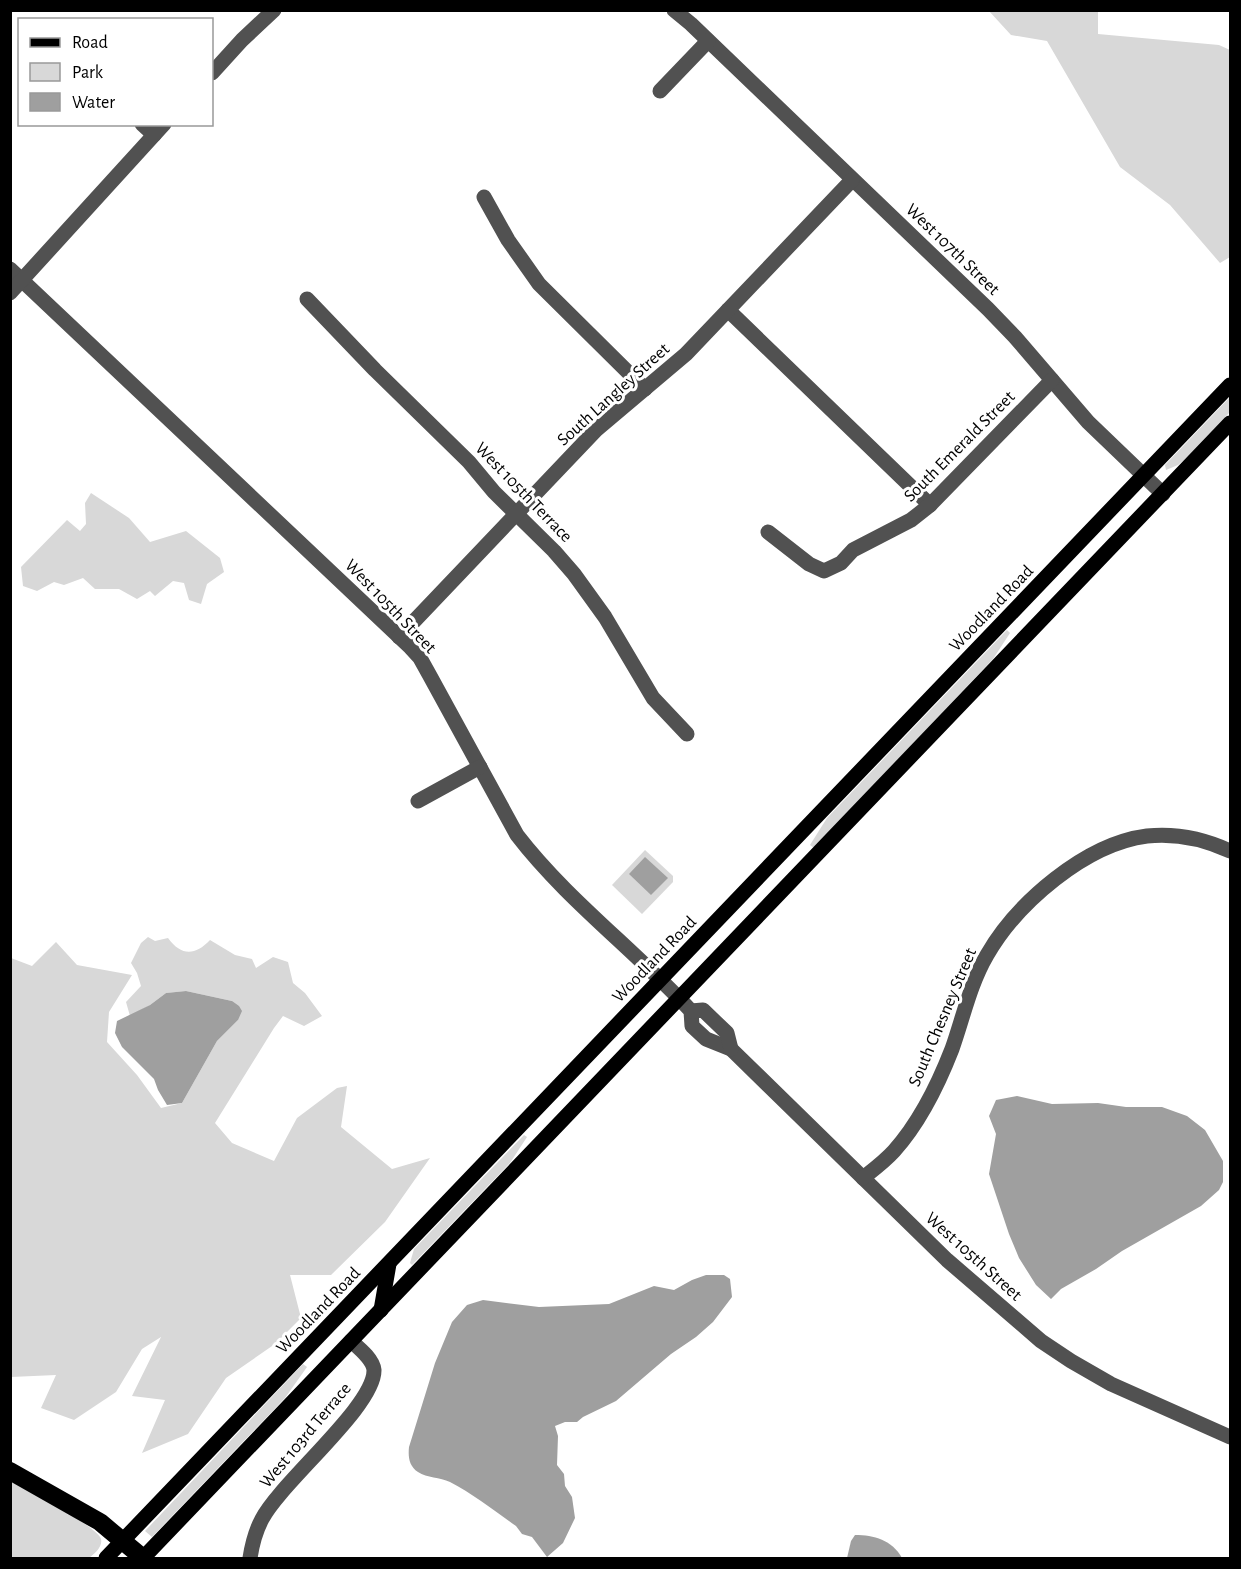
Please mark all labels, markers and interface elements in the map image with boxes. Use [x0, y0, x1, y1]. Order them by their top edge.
legend [18, 18, 213, 126]
text: Road [72, 34, 108, 52]
text: Park [72, 64, 104, 82]
text: Water [72, 94, 115, 112]
street label: West 107th Street [902, 201, 1003, 299]
street label: South Langley Street [554, 340, 673, 450]
street label: South Emerald Street [901, 388, 1019, 506]
street label: West 105th Terrace [471, 439, 575, 546]
street label: West 105th Street [341, 556, 440, 657]
street label: Woodland Road [946, 562, 1037, 655]
street label: Woodland Road [609, 913, 700, 1006]
street label: South Chesney Street [906, 945, 980, 1089]
street label: West 105th Street [922, 1209, 1025, 1305]
street label: Woodland Road [273, 1264, 364, 1357]
street label: West 103rd Terrace [257, 1380, 355, 1492]

